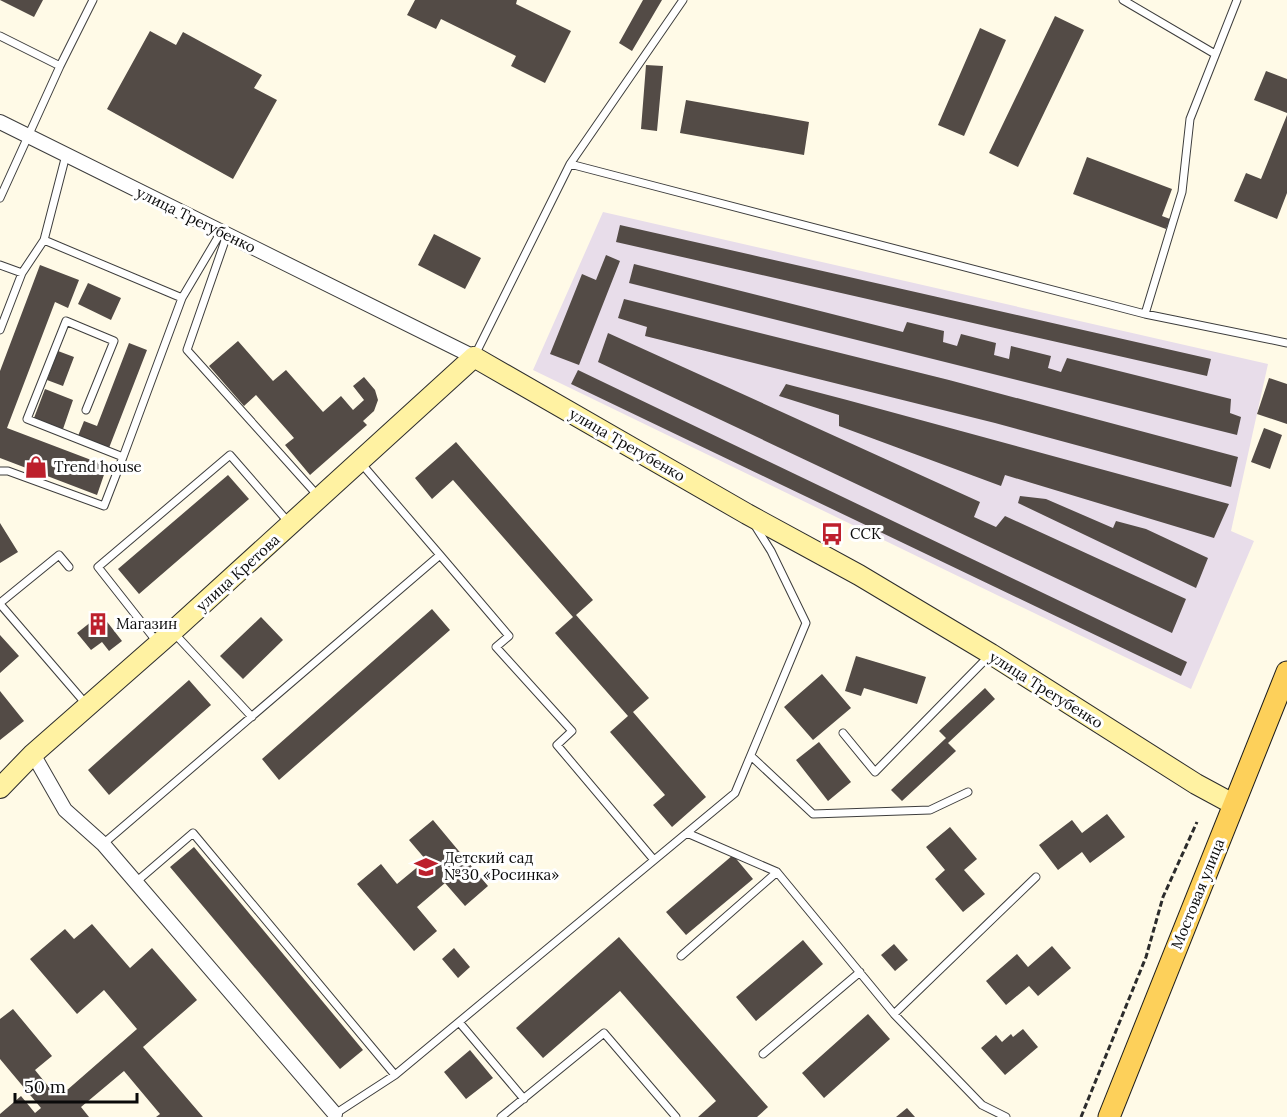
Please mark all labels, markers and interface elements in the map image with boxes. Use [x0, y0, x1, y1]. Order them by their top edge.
street label: улица Трегубенко [133, 182, 259, 257]
street label: улица Трегубенко [566, 404, 689, 486]
shop icon: Trend house [23, 454, 49, 480]
place label: Trend house [54, 457, 142, 476]
bus stop icon: ССК [819, 521, 845, 547]
place label: ССК [850, 524, 882, 543]
street label: улица Кретова [192, 530, 284, 615]
building icon: Магазин [85, 611, 111, 637]
place label: Магазин [116, 614, 177, 633]
street label: улица Трегубенко [986, 647, 1107, 732]
street label: Мостовая улица [1167, 836, 1228, 952]
place label: Детский сад №30 «Росинка» [444, 848, 559, 884]
school or university icon: Детский сад №30 «Росинка» [413, 854, 439, 880]
scale bar [15, 1066, 136, 1104]
text: 50 m [24, 1075, 66, 1098]

